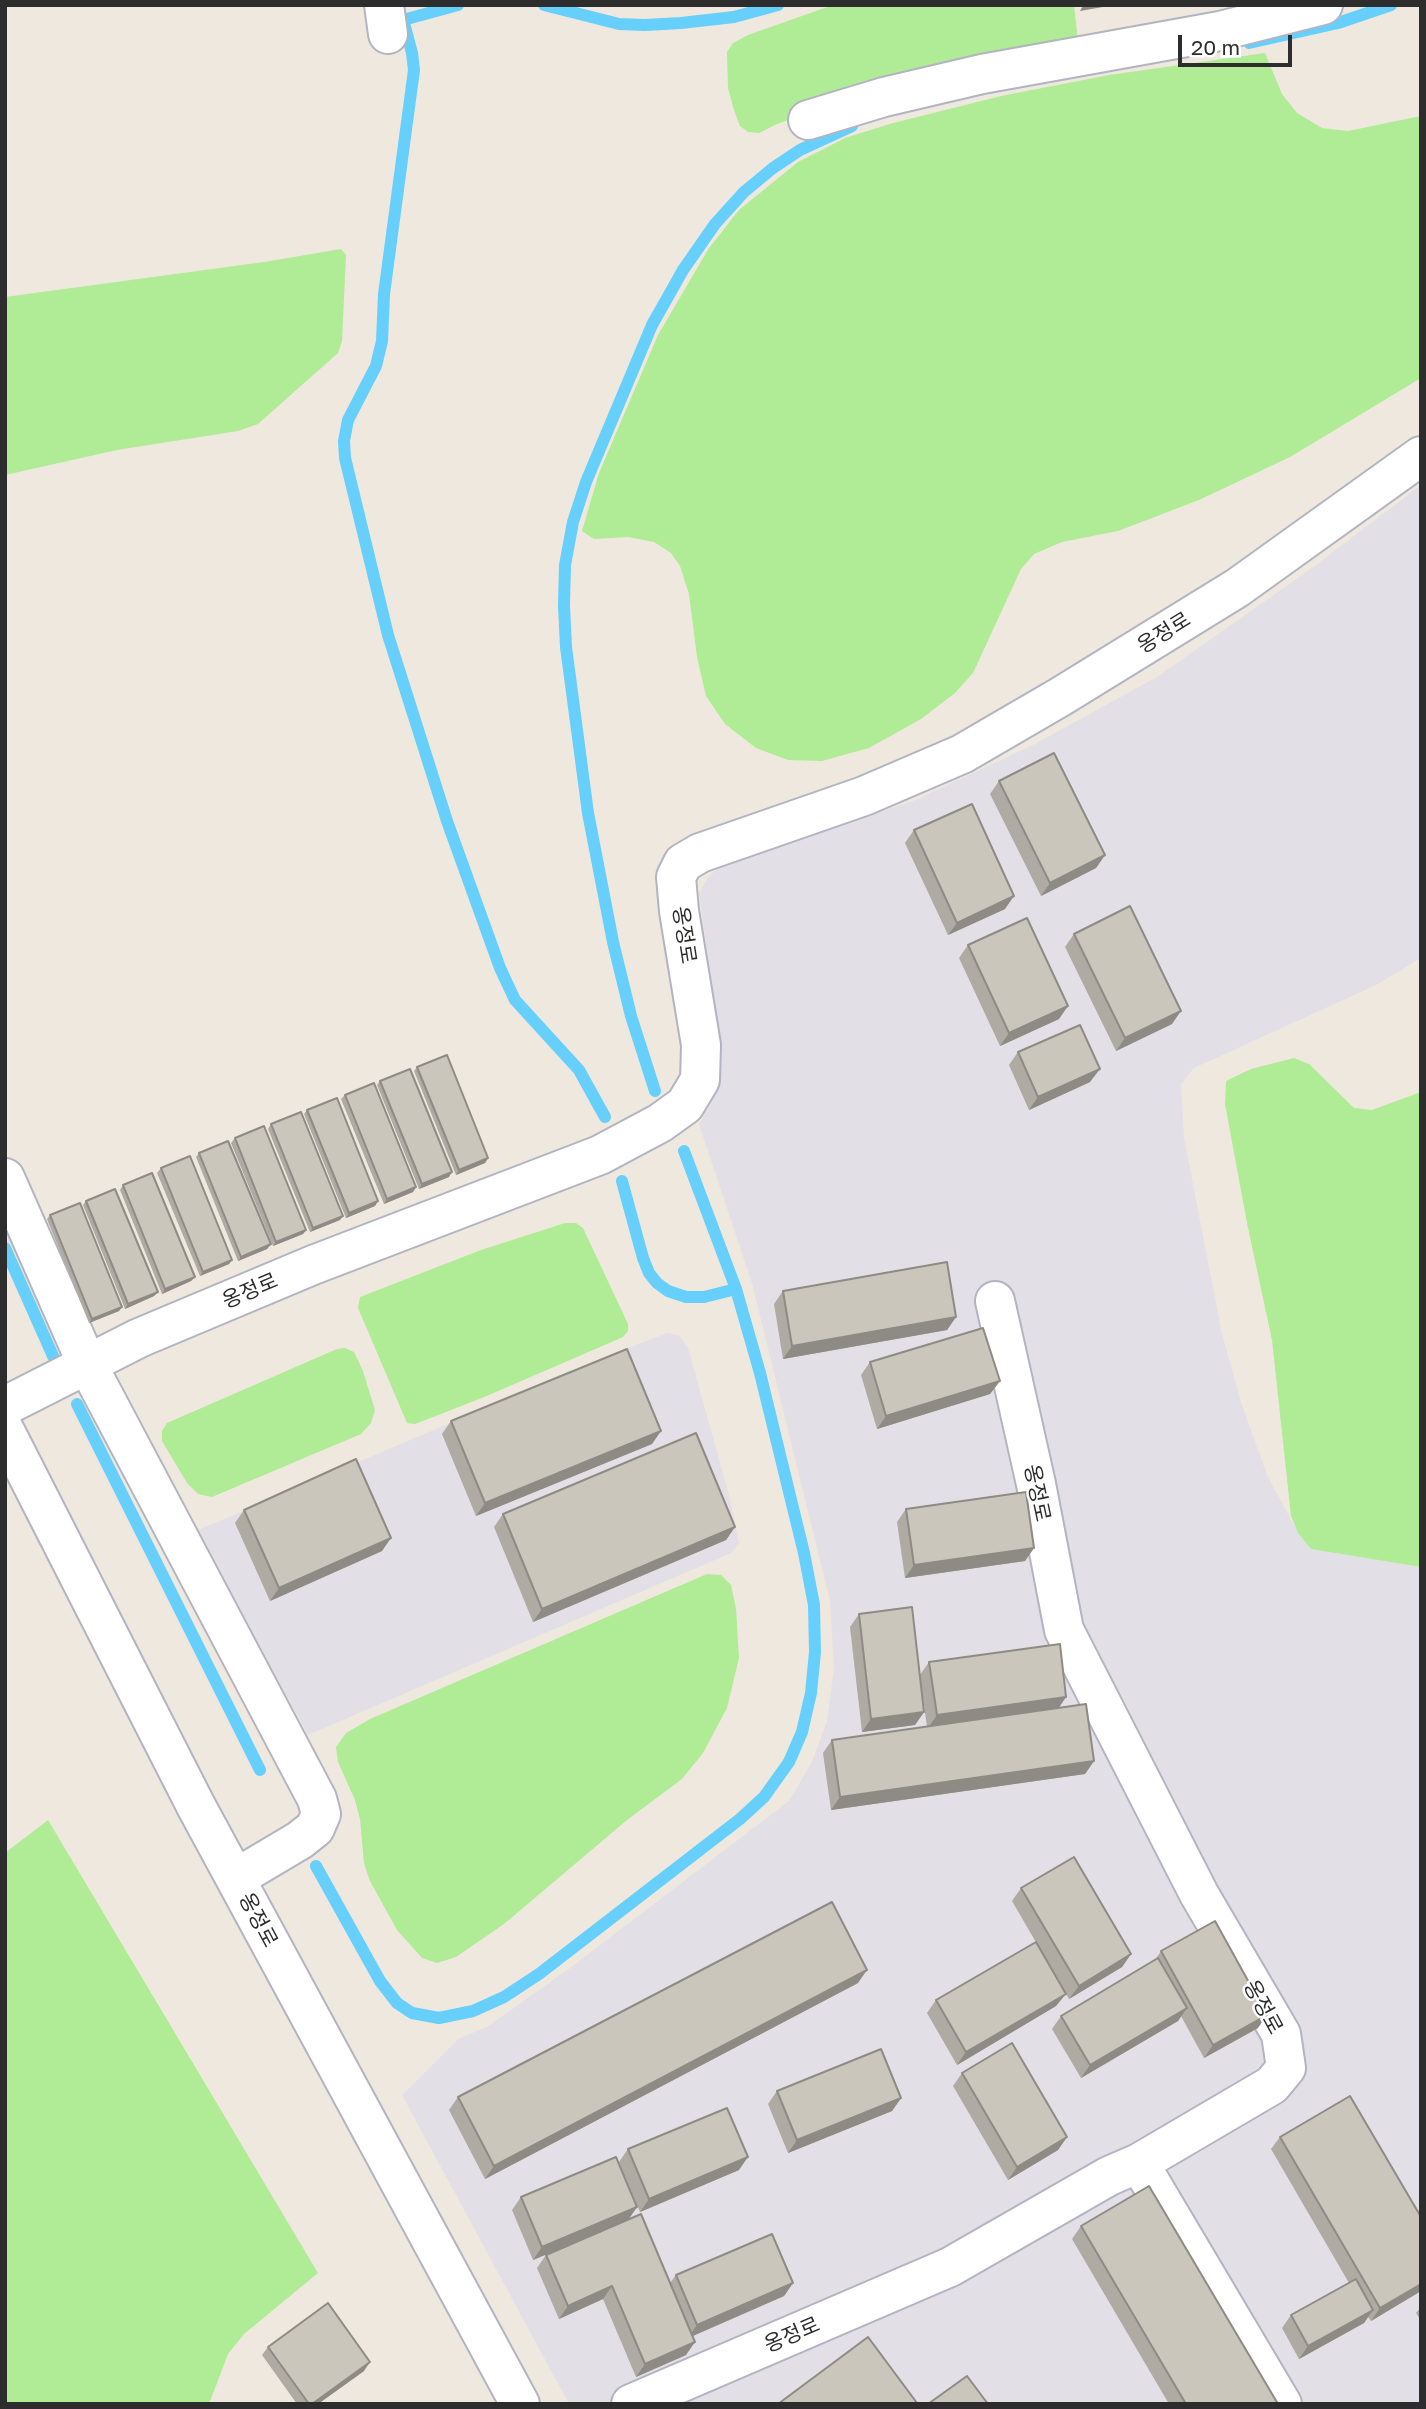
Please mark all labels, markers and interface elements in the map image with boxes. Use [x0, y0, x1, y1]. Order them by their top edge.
scale bar [1181, 21, 1295, 65]
text: 20 m [1191, 34, 1240, 60]
street label: 옹정로 [1133, 607, 1195, 659]
street label: 옹정로 [667, 904, 701, 966]
street label: 옹정로 [218, 1268, 282, 1314]
street label: 옹정로 [1019, 1462, 1055, 1524]
street label: 옹정로 [233, 1888, 283, 1952]
street label: 옹정로 [1238, 1976, 1288, 2038]
street label: 옹정로 [760, 2312, 824, 2358]

